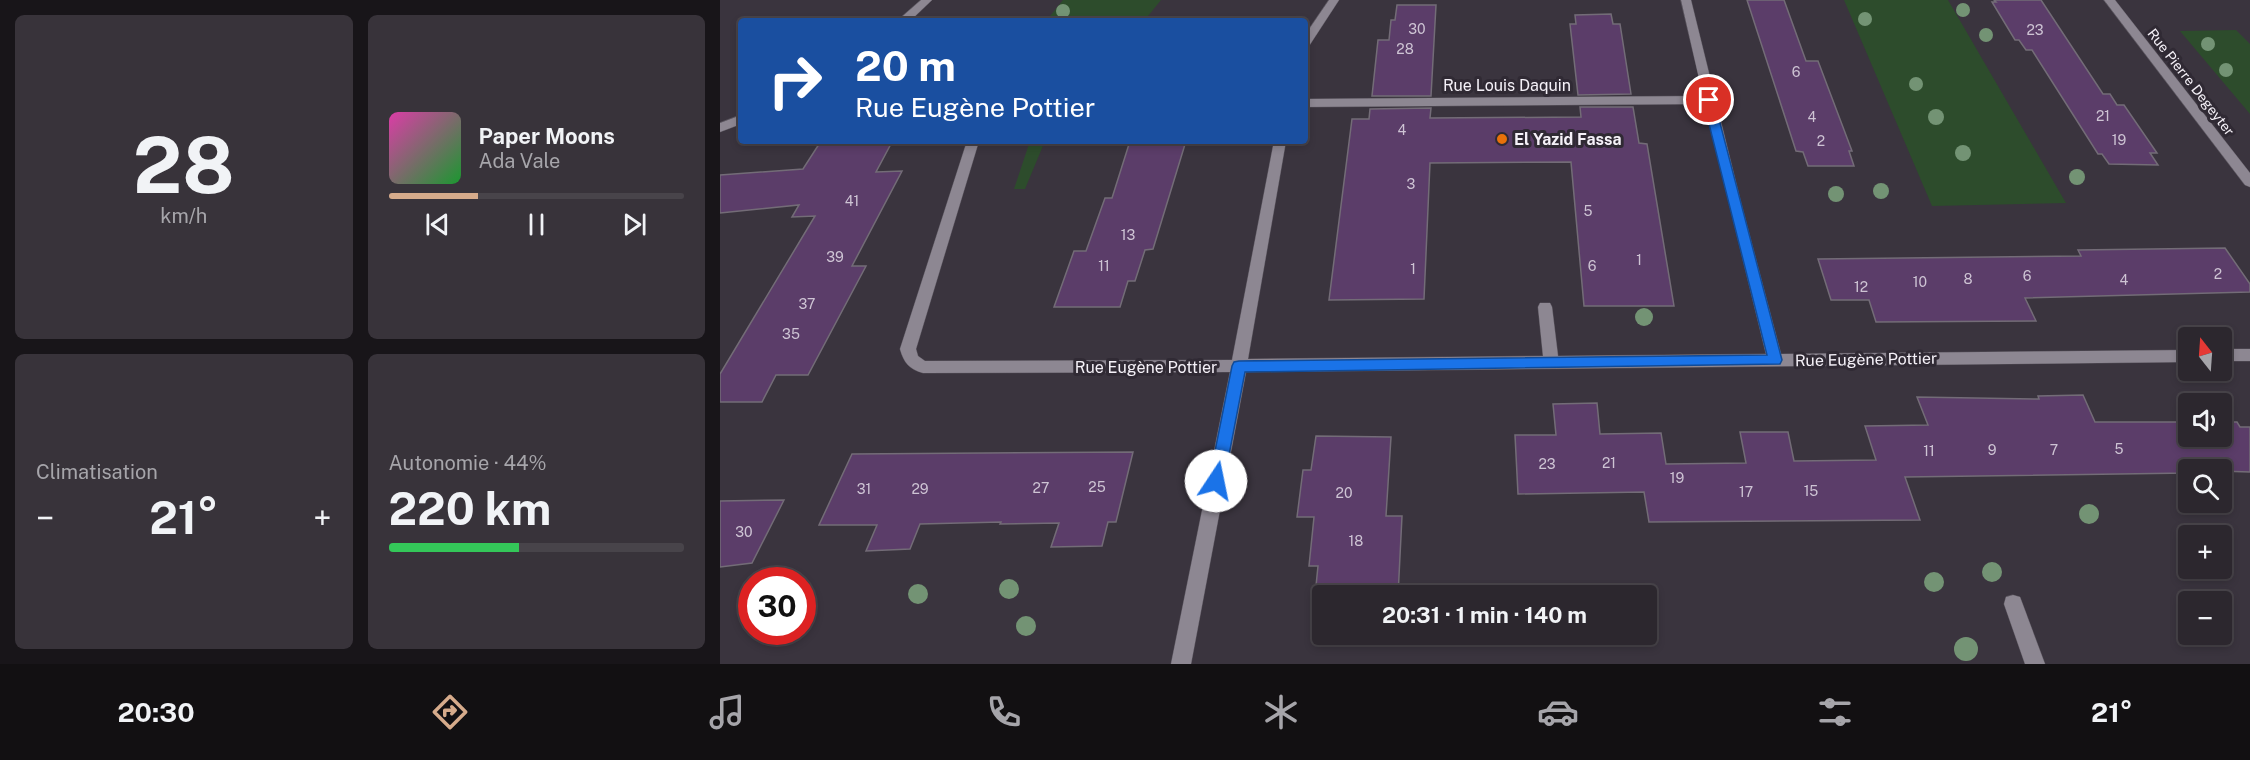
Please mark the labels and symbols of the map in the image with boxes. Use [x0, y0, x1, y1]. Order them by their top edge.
house number: 30 [1408, 21, 1426, 37]
house number: 23 [2026, 22, 2044, 38]
street label: Rue Pierre Degeyter [2144, 25, 2238, 139]
house number: 28 [1396, 41, 1414, 57]
house number: 6 [1792, 64, 1801, 80]
pin [1683, 74, 1734, 125]
street label: Rue Louis Daquin [1443, 76, 1571, 95]
house number: 21 [2096, 108, 2110, 124]
house number: 4 [1808, 109, 1817, 125]
house number: 4 [1398, 122, 1407, 138]
place label: El Yazid Fassa [1514, 130, 1621, 149]
marker: El Yazid Fassa [1495, 132, 1509, 146]
house number: 19 [2112, 132, 2126, 148]
house number: 2 [1817, 133, 1825, 149]
house number: 3 [1407, 176, 1416, 192]
house number: 41 [845, 193, 859, 209]
house number: 5 [1584, 203, 1593, 219]
house number: 13 [1121, 227, 1135, 243]
house number: 39 [826, 249, 844, 265]
house number: 1 [1636, 252, 1642, 268]
house number: 11 [1098, 258, 1110, 274]
house number: 6 [1588, 258, 1597, 274]
house number: 1 [1410, 261, 1416, 277]
house number: 2 [2214, 266, 2222, 282]
house number: 6 [2023, 268, 2032, 284]
house number: 8 [1963, 271, 1973, 287]
house number: 4 [2120, 272, 2129, 288]
house number: 10 [1913, 274, 1927, 290]
house number: 12 [1854, 279, 1868, 295]
house number: 37 [799, 296, 815, 312]
house number: 35 [782, 326, 800, 342]
north arrow [2178, 327, 2232, 381]
street label: Rue Eugène Pottier [1795, 349, 1937, 370]
street label: Rue Eugène Pottier [1075, 358, 1217, 377]
house number: 5 [2115, 441, 2124, 457]
house number: 9 [1988, 442, 1997, 458]
house number: 7 [2050, 442, 2058, 458]
house number: 11 [1923, 443, 1935, 459]
position arrow [1184, 449, 1248, 513]
house number: 21 [1602, 455, 1616, 471]
house number: 23 [1538, 456, 1556, 472]
house number: 19 [1670, 470, 1684, 486]
house number: 25 [1088, 479, 1106, 495]
house number: 27 [1033, 480, 1049, 496]
house number: 31 [857, 481, 871, 497]
house number: 29 [911, 481, 929, 497]
house number: 15 [1804, 483, 1818, 499]
house number: 17 [1739, 484, 1753, 500]
house number: 20 [1336, 485, 1352, 501]
house number: 30 [735, 524, 753, 540]
house number: 18 [1349, 533, 1363, 549]
speed limit sign: 30 [738, 567, 816, 645]

